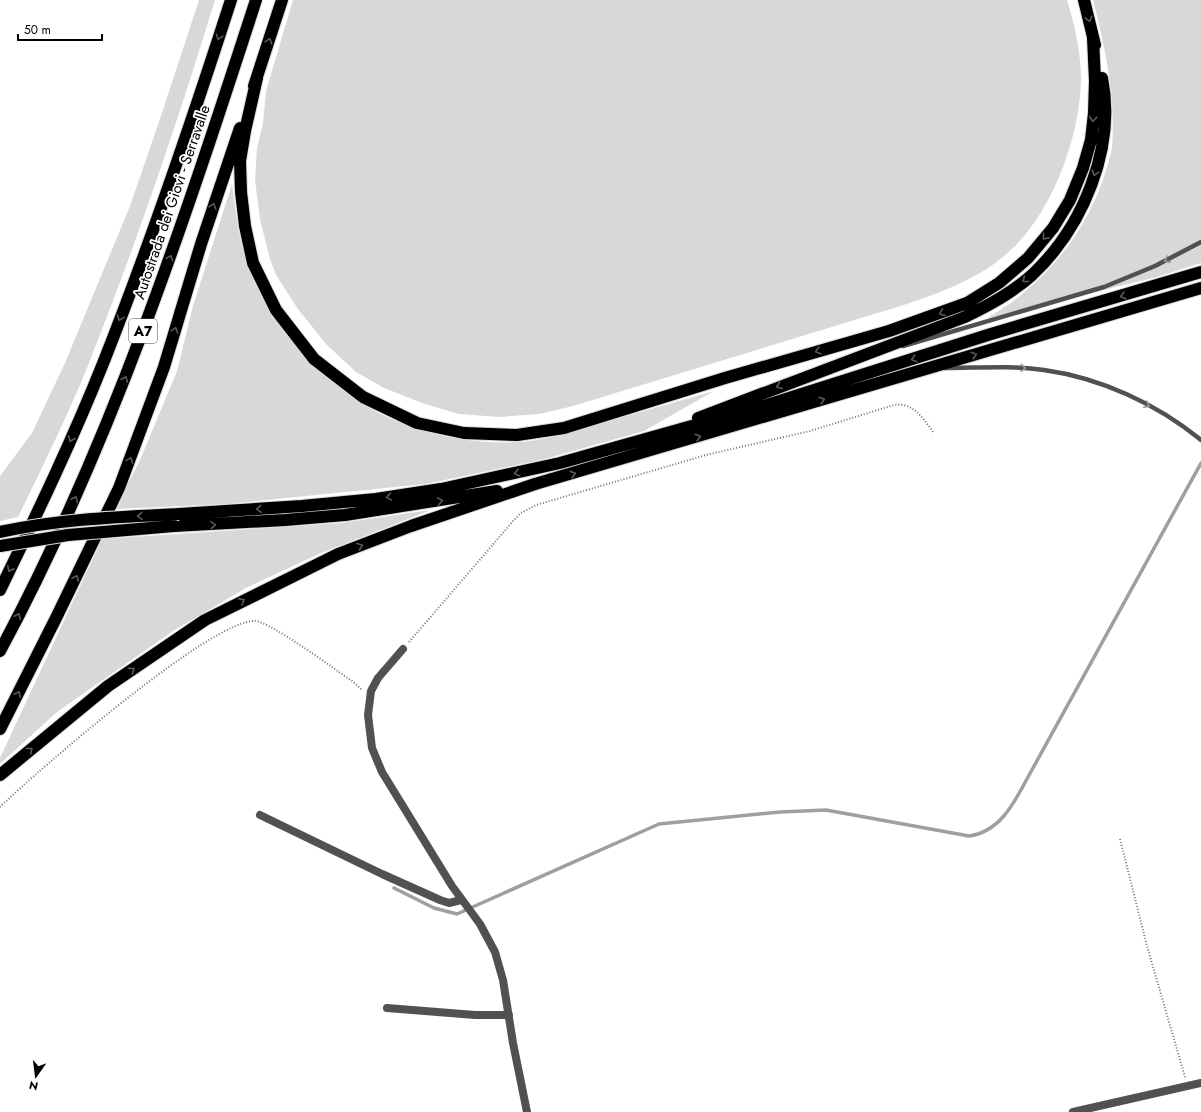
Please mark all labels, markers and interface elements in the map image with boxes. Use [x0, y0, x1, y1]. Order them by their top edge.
scale bar [18, 16, 102, 42]
one-way arrow [1084, 16, 1092, 22]
text: 50 m [24, 21, 51, 39]
one-way arrow [215, 33, 223, 40]
one-way arrow [264, 38, 273, 45]
street label: Autostrada dei Giovi - Serravalle [128, 102, 216, 302]
one-way arrow [1089, 115, 1098, 122]
one-way arrow [1092, 169, 1100, 176]
one-way arrow [209, 202, 217, 209]
one-way arrow [1042, 232, 1049, 240]
one-way arrow [166, 254, 174, 261]
one-way arrow [1163, 255, 1171, 263]
one-way arrow [1023, 275, 1030, 282]
one-way arrow [1120, 291, 1127, 299]
one-way arrow [938, 308, 945, 316]
one-way arrow [117, 315, 125, 322]
road number: A7 [129, 319, 157, 343]
one-way arrow [170, 326, 179, 333]
one-way arrow [814, 346, 821, 355]
one-way arrow [970, 351, 977, 360]
one-way arrow [911, 354, 918, 363]
one-way arrow [1020, 364, 1026, 373]
one-way arrow [120, 376, 128, 384]
one-way arrow [775, 382, 782, 390]
one-way arrow [819, 396, 826, 405]
one-way arrow [1143, 400, 1150, 408]
one-way arrow [694, 433, 701, 442]
one-way arrow [68, 434, 76, 442]
one-way arrow [125, 456, 133, 463]
one-way arrow [513, 468, 520, 477]
one-way arrow [569, 470, 576, 479]
one-way arrow [386, 492, 392, 501]
one-way arrow [70, 496, 78, 504]
one-way arrow [437, 497, 443, 506]
one-way arrow [256, 505, 262, 514]
one-way arrow [137, 512, 143, 521]
one-way arrow [210, 520, 216, 529]
one-way arrow [356, 542, 363, 550]
one-way arrow [7, 565, 15, 572]
one-way arrow [71, 575, 79, 582]
one-way arrow [238, 598, 245, 606]
one-way arrow [13, 613, 20, 620]
one-way arrow [128, 667, 135, 674]
one-way arrow [13, 691, 21, 699]
one-way arrow [26, 748, 33, 755]
north arrow [16, 1056, 56, 1096]
text: N [27, 1077, 40, 1095]

